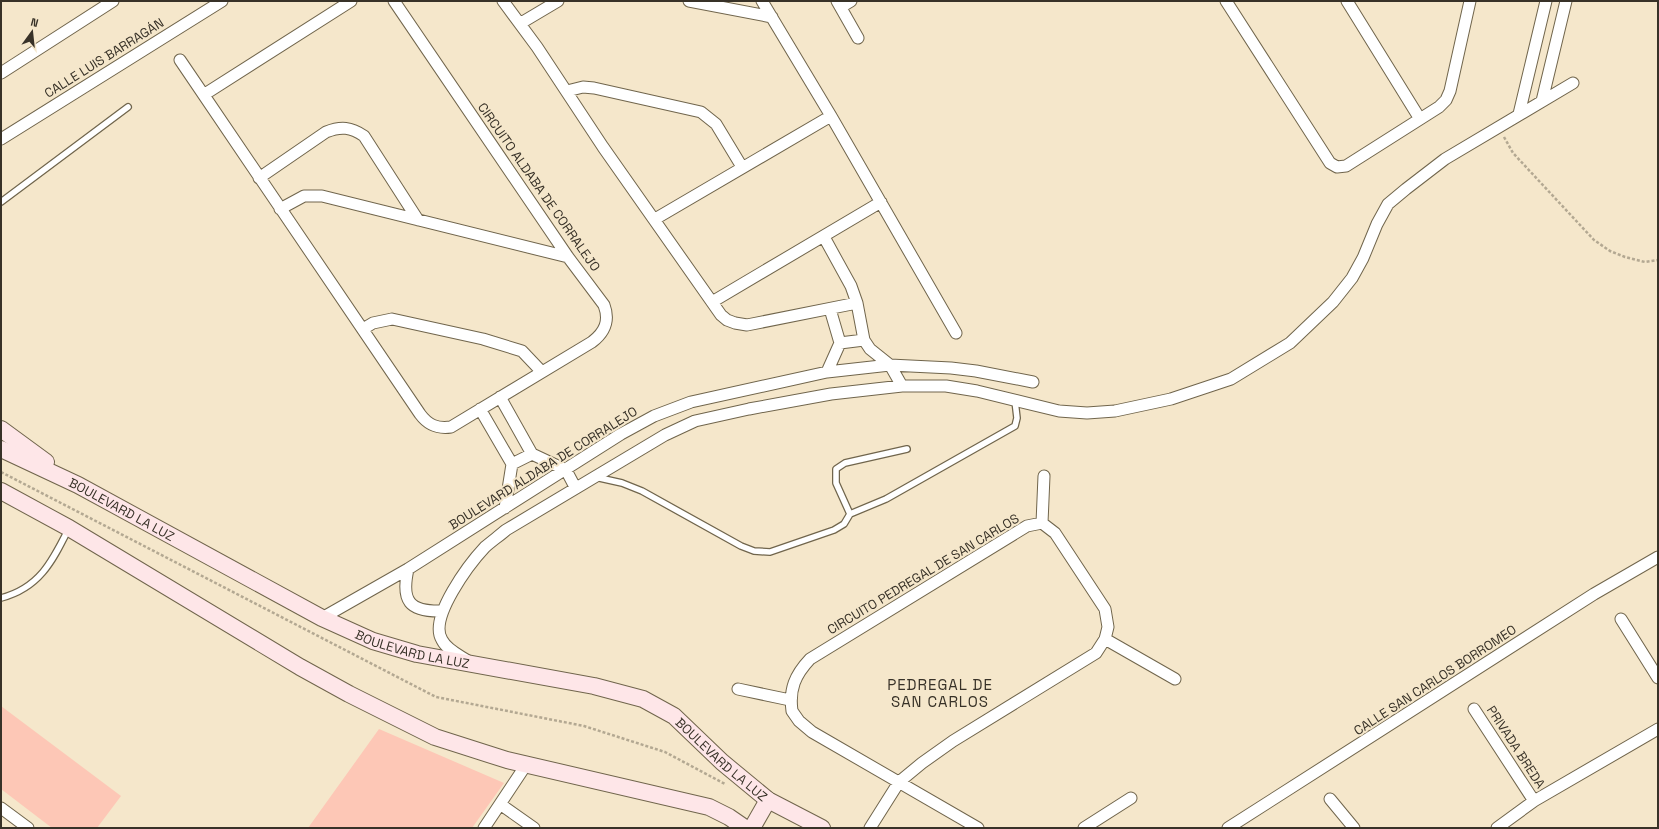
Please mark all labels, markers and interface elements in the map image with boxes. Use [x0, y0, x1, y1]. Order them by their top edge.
north arrow [12, 12, 52, 52]
street label: CALLE LUIS BARRAGÁN [41, 14, 167, 102]
text: N [29, 15, 40, 30]
street label: CIRCUITO ALDABA DE CORRALEJO [474, 99, 604, 275]
street label: BOULEVARD ALDABA DE CORRALEJO [445, 403, 641, 533]
street label: BOULEVARD LA LUZ [66, 474, 178, 545]
street label: CIRCUITO PEDREGAL DE SAN CARLOS [824, 510, 1022, 638]
street label: CALLE SAN CARLOS BORROMEO [1350, 621, 1520, 739]
street label: BOULEVARD LA LUZ [352, 626, 471, 672]
district label: PEDREGAL DE SAN CARLOS [887, 675, 993, 711]
street label: PRIVADA BREDA [1483, 702, 1549, 792]
street label: BOULEVARD LA LUZ [672, 714, 771, 805]

